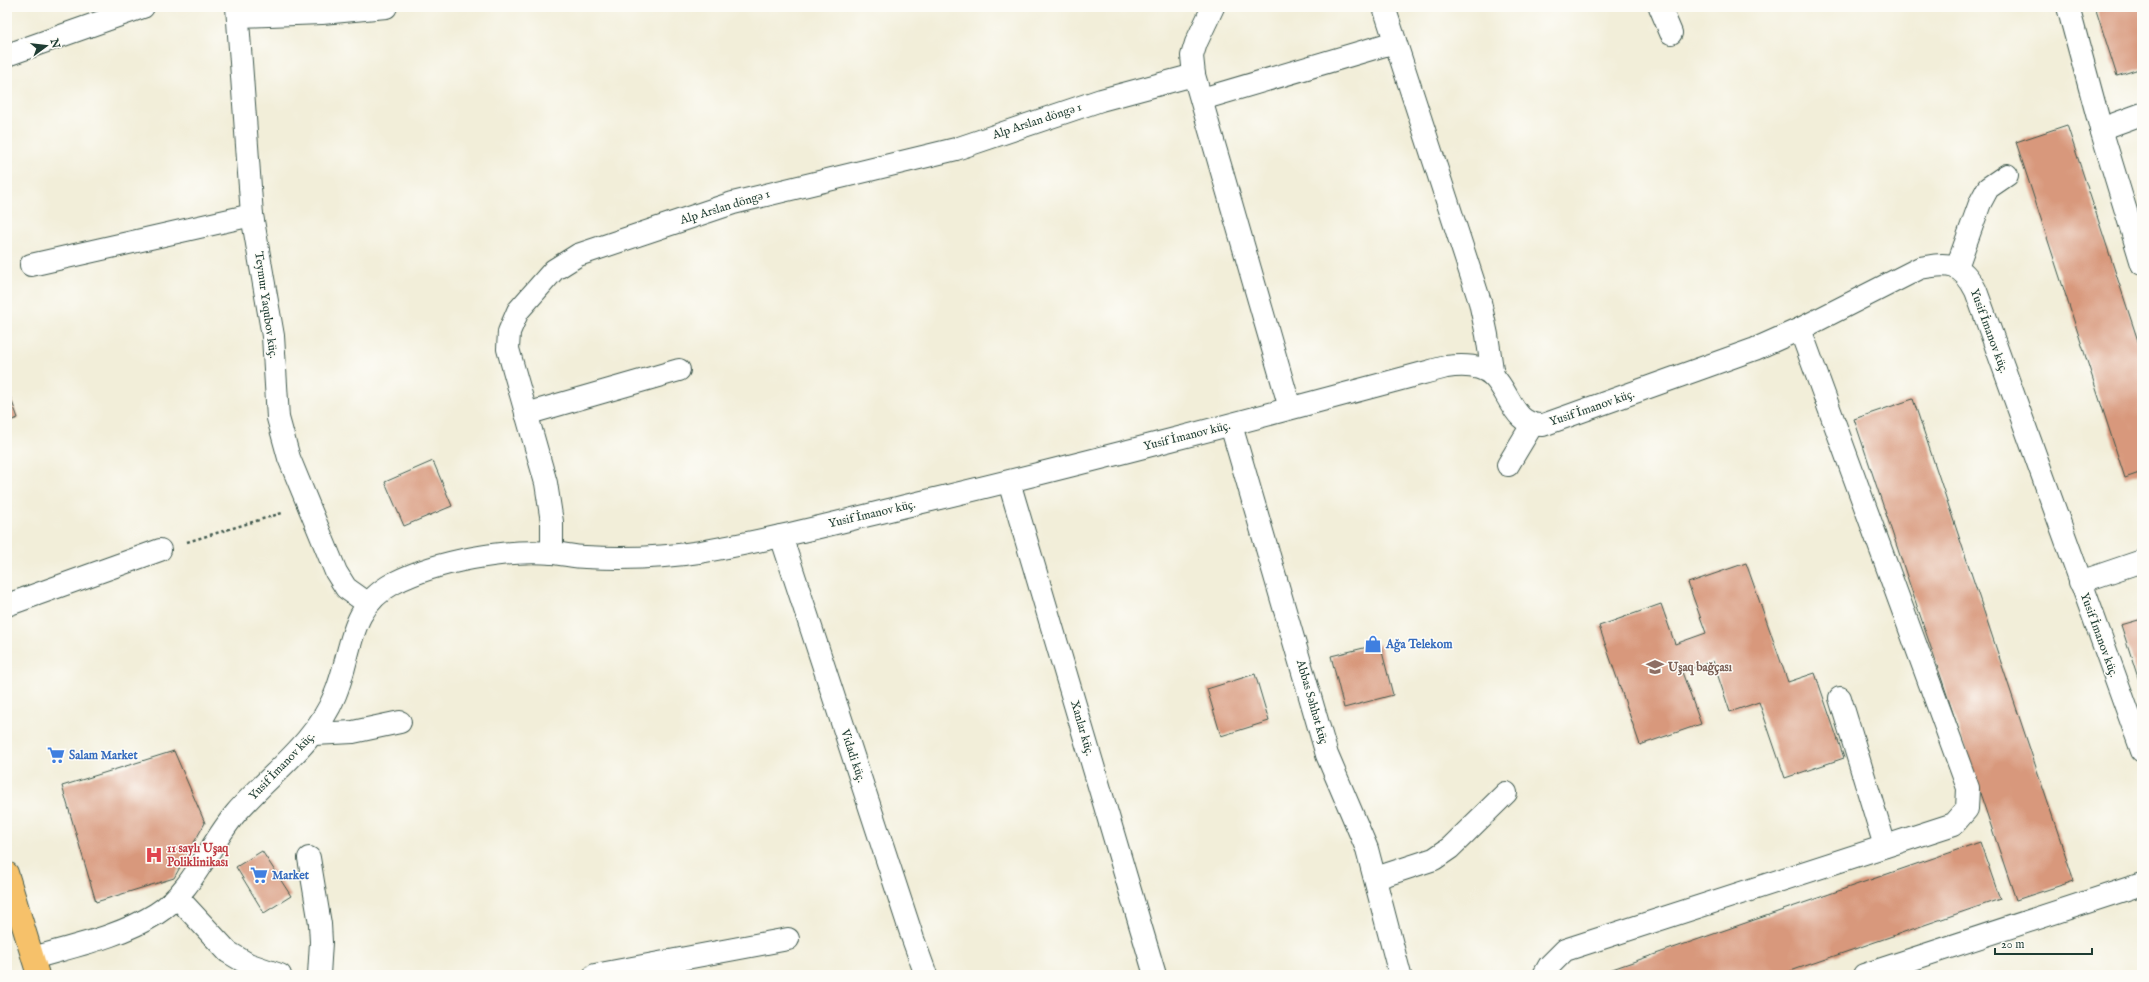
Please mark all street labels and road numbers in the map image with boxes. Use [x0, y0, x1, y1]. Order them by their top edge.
street label: Alp Arslan döngə 1 [990, 100, 1084, 144]
street label: Alp Arslan döngə 1 [677, 186, 772, 229]
street label: Teymur Yaqubov küç. [250, 251, 281, 360]
street label: Yusif İmanov küç. [1967, 286, 2012, 375]
street label: Yusif İmanov küç. [1547, 385, 1636, 430]
street label: Yusif İmanov küç. [1142, 417, 1232, 454]
street label: Yusif İmanov küç. [827, 496, 917, 531]
street label: Yusif İmanov küç. [2077, 590, 2122, 679]
street label: Abbas Səhhət küç [1293, 657, 1331, 746]
street label: Xanlar küç. [1067, 698, 1097, 758]
street label: Vidadi küç. [837, 726, 869, 785]
street label: Yusif İmanov küç. [245, 728, 318, 803]

